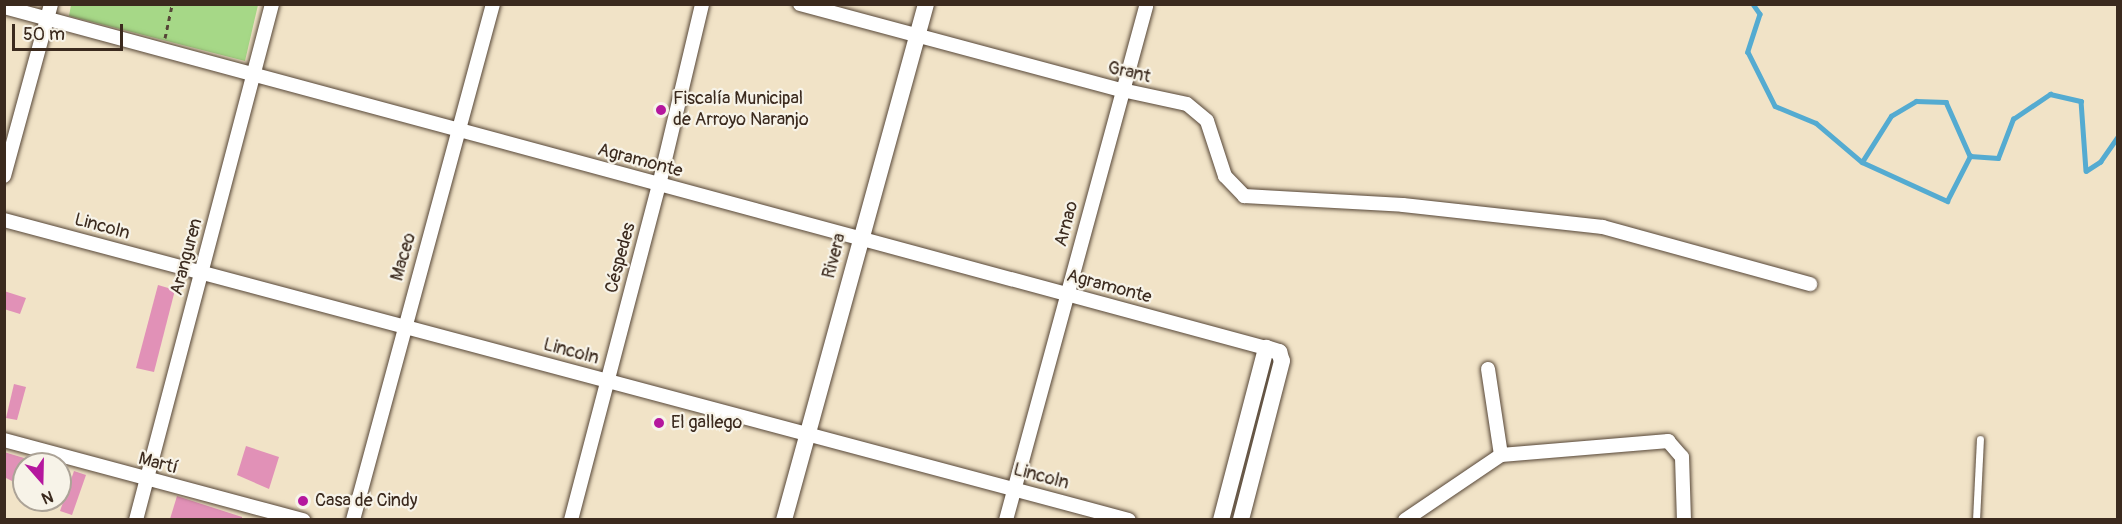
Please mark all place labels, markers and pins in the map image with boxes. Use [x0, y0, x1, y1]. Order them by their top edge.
place label: Fiscalía Municipal de Arroyo Naranjo [673, 89, 809, 132]
marker: Fiscalía Municipal de Arroyo Naranjo [654, 103, 668, 117]
place label: El gallego [671, 412, 742, 434]
marker: El gallego [652, 416, 666, 430]
place label: Casa de Cindy [315, 490, 417, 512]
marker: Casa de Cindy [296, 494, 310, 508]

